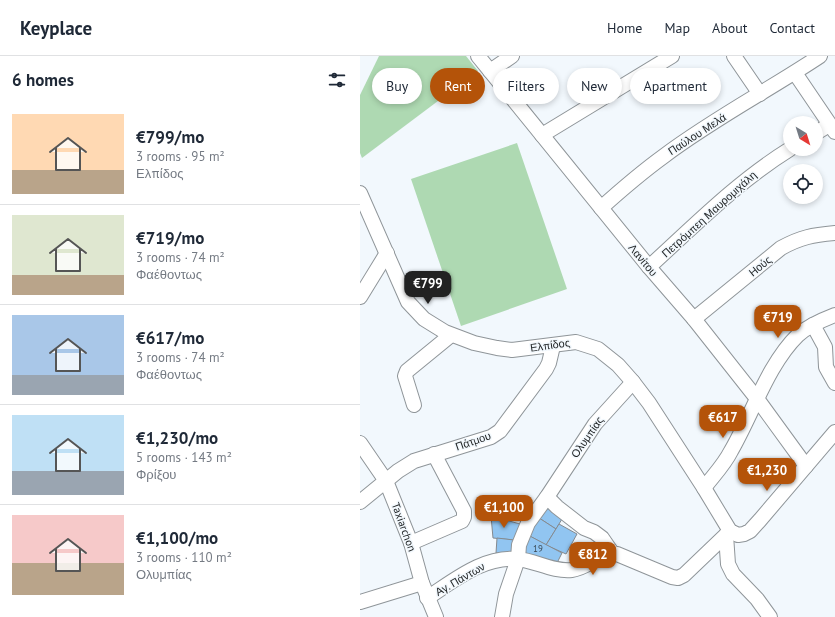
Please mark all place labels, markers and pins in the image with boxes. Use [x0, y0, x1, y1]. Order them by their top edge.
pin: €799 [404, 271, 452, 305]
pin: €719 [754, 305, 802, 339]
pin: €617 [699, 405, 747, 439]
pin: €1,230 [734, 458, 800, 492]
pin: €1,100 [471, 495, 537, 529]
pin: €812 [569, 542, 617, 576]

